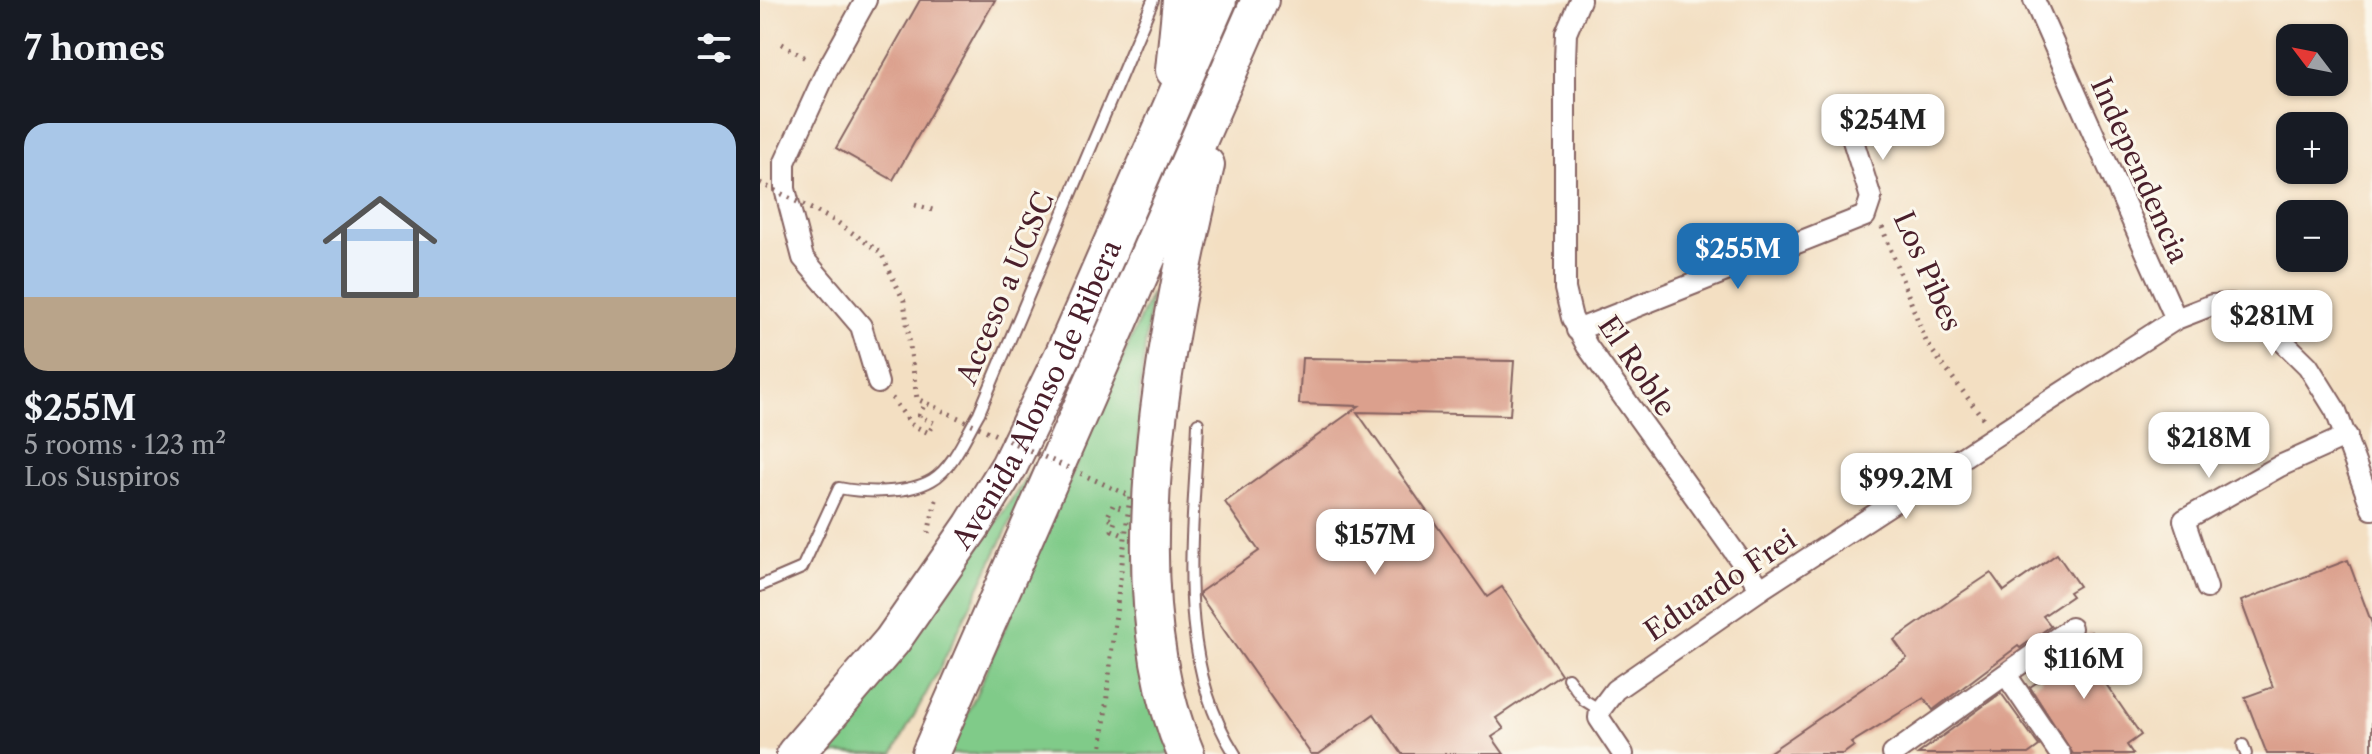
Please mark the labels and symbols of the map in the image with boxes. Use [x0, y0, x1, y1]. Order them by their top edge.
north arrow [2276, 24, 2348, 96]
street label: Independencia [2084, 72, 2196, 268]
pin: $254M [1827, 94, 1939, 162]
street label: Acceso a UCSC [949, 187, 1061, 390]
street label: Los Pibes [1887, 206, 1969, 336]
pin: $255M [1682, 223, 1794, 291]
street label: Avenida Alonso de Ribera [944, 234, 1128, 556]
pin: $281M [2216, 290, 2328, 358]
street label: El Roble [1591, 309, 1683, 423]
pin: $218M [2153, 412, 2265, 480]
pin: $99.2M [1841, 453, 1971, 521]
pin: $157M [1319, 509, 1431, 577]
street label: Eduardo Frei [1638, 522, 1802, 648]
pin: $116M [2028, 633, 2140, 701]

